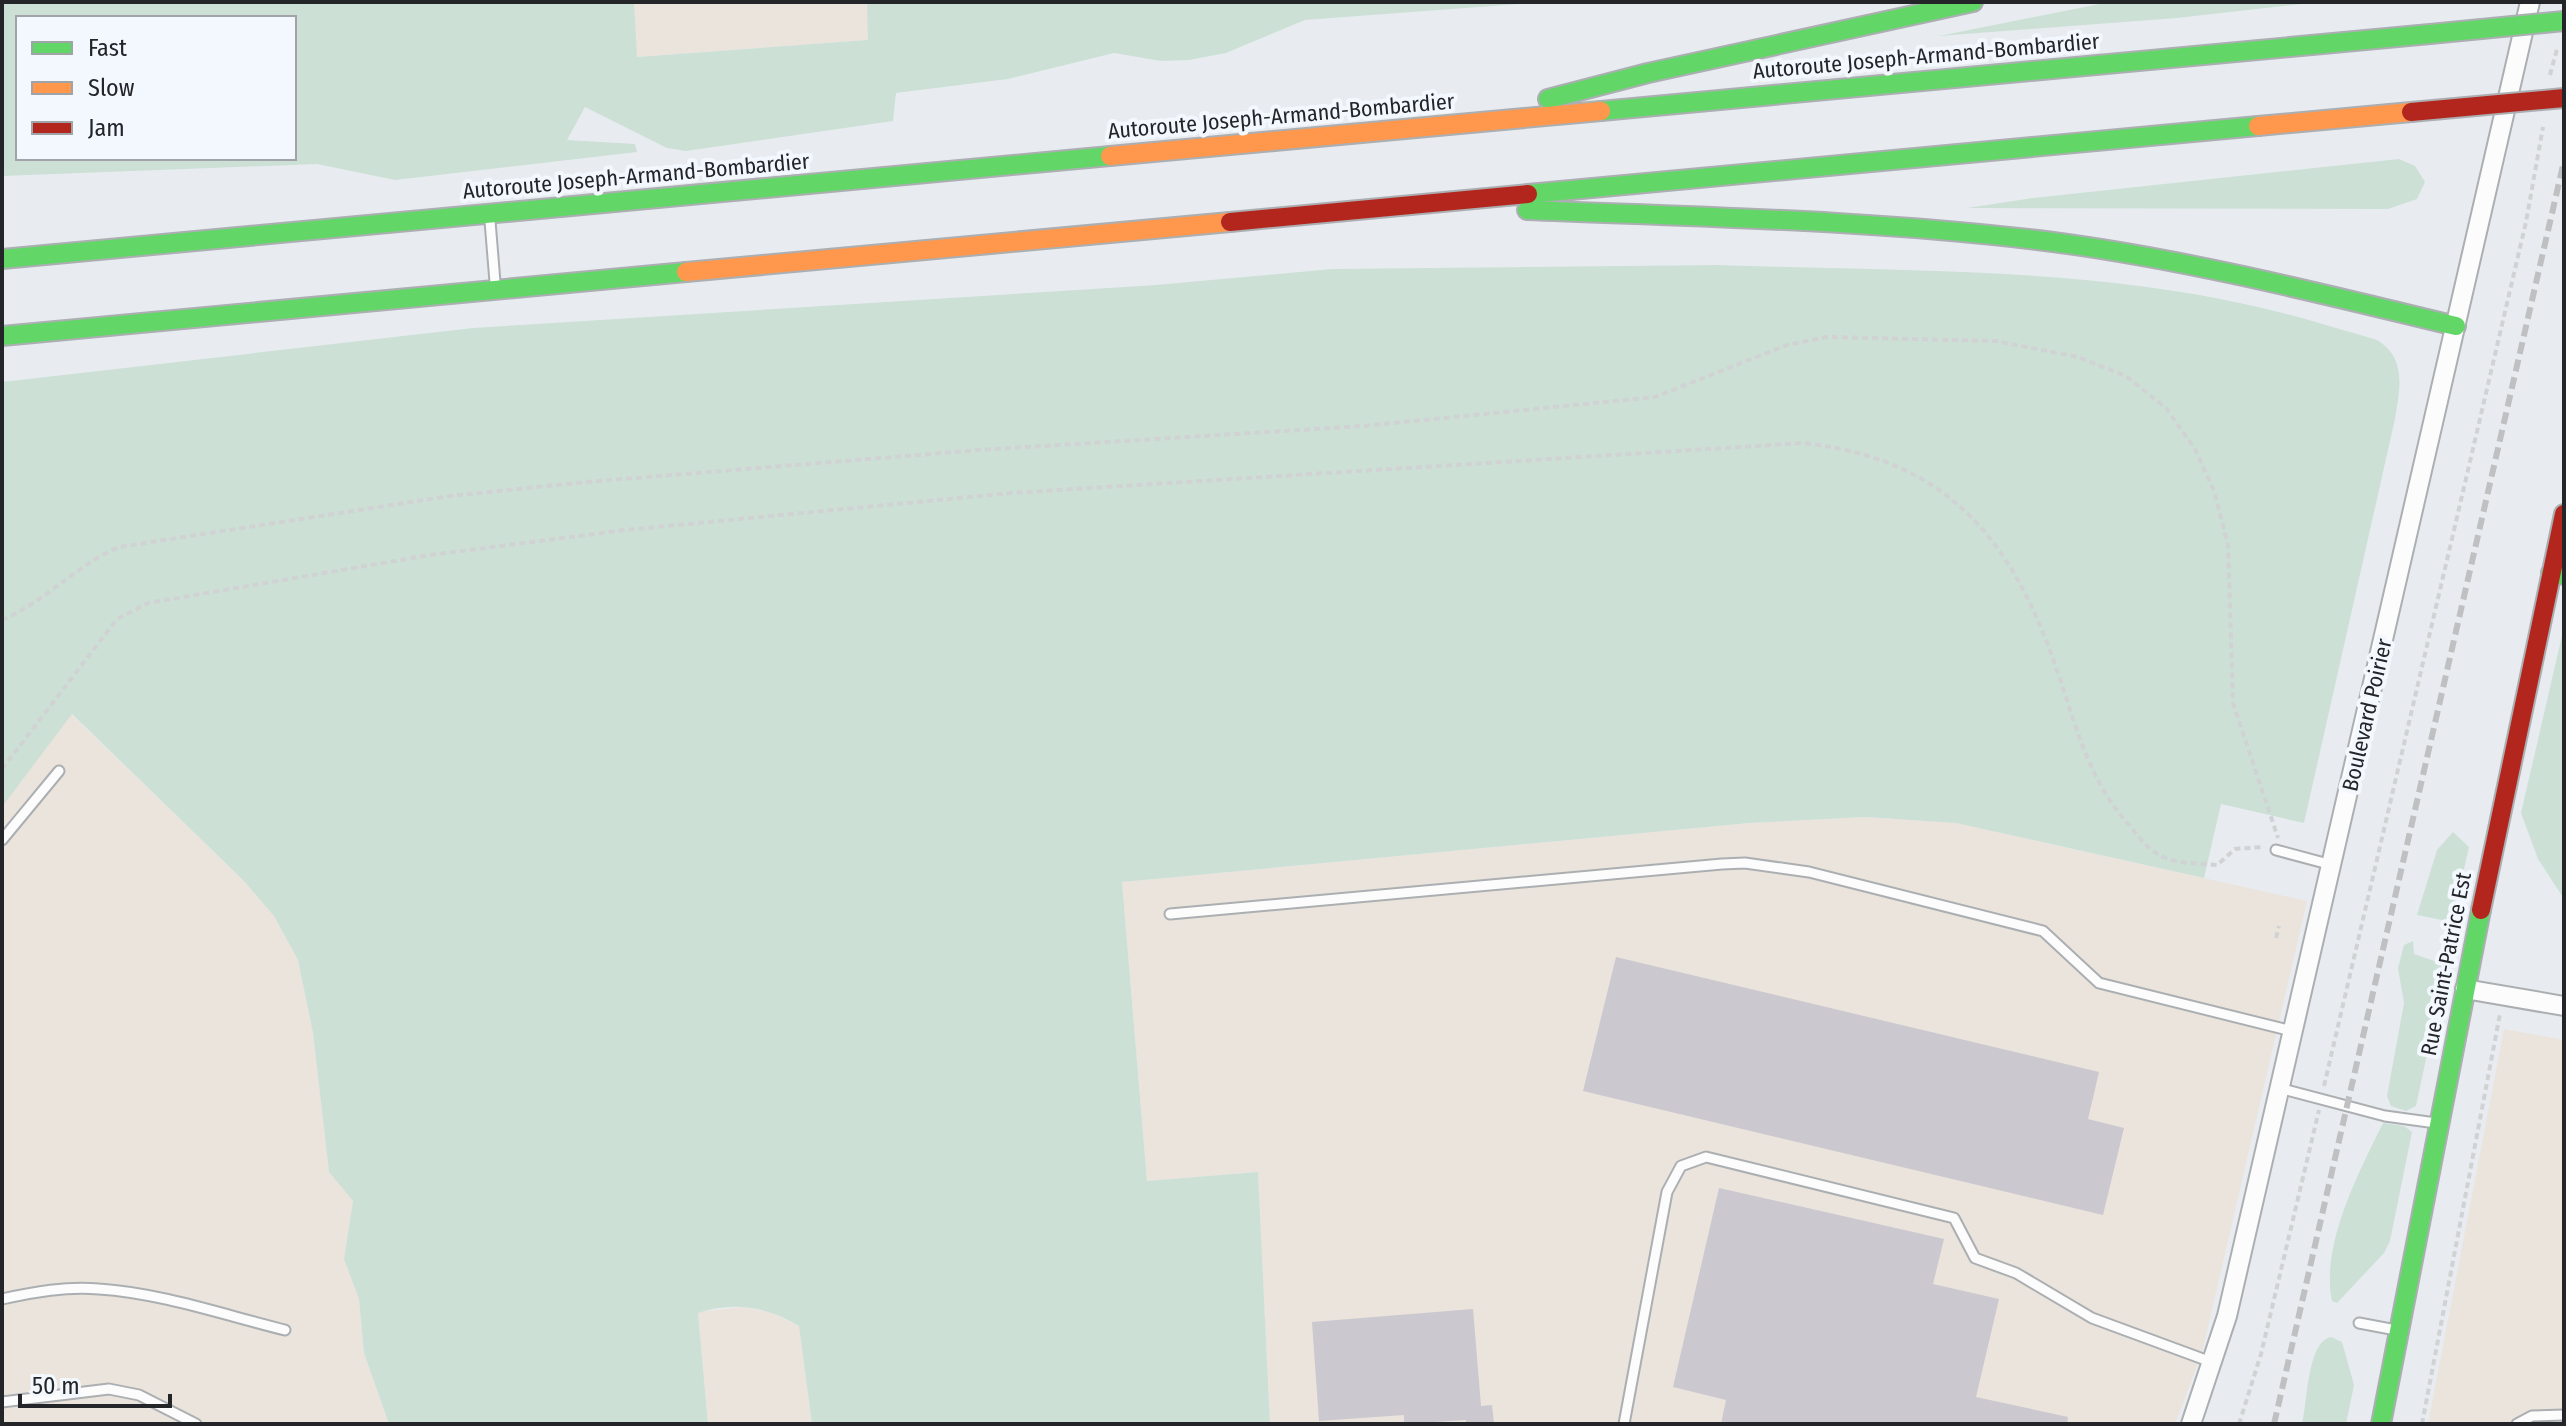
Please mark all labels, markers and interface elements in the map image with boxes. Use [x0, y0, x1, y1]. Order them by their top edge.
legend [16, 16, 296, 160]
street label: Autoroute Joseph-Armand-Bombardier [1752, 27, 2101, 85]
text: Fast [88, 34, 127, 62]
text: Slow [88, 74, 135, 102]
street label: Autoroute Joseph-Armand-Bombardier [1107, 87, 1456, 145]
text: Jam [88, 114, 125, 142]
street label: Autoroute Joseph-Armand-Bombardier [462, 147, 811, 205]
street label: Boulevard Poirier [2336, 636, 2398, 794]
street label: Rue Saint-Patrice Est [2415, 869, 2477, 1058]
scale bar [20, 1358, 170, 1408]
text: 50 m [32, 1372, 80, 1400]

